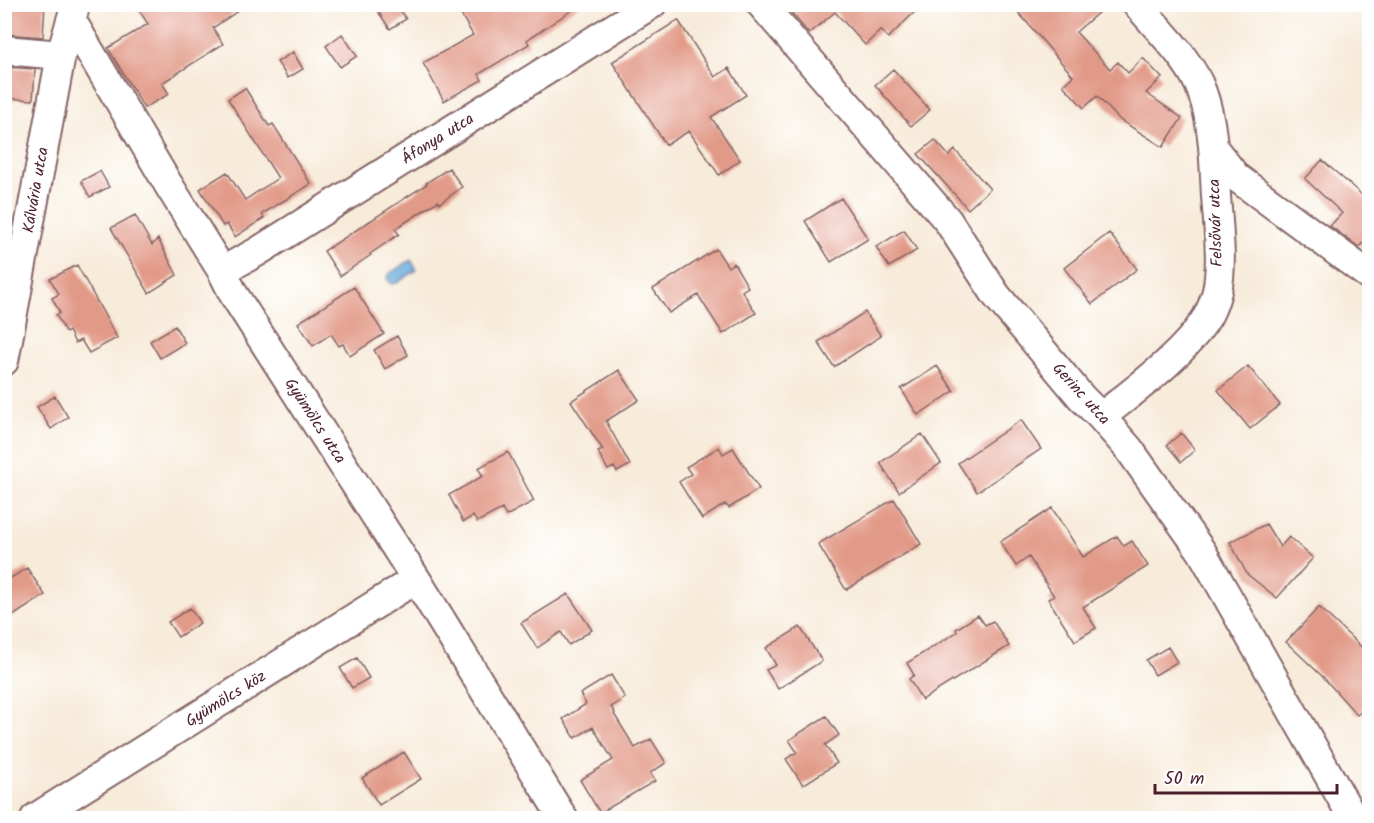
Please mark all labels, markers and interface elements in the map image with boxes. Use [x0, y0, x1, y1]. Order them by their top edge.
street label: Áfonya utca [397, 107, 479, 171]
street label: Kálvária utca [16, 145, 56, 235]
street label: Felsővár utca [1202, 179, 1230, 267]
street label: Gerinc utca [1046, 357, 1116, 431]
street label: Gyümölcs utca [278, 373, 352, 469]
street label: Gyümölcs köz [181, 664, 271, 734]
scale bar [1155, 757, 1336, 795]
text: 50 m [1164, 765, 1204, 794]

